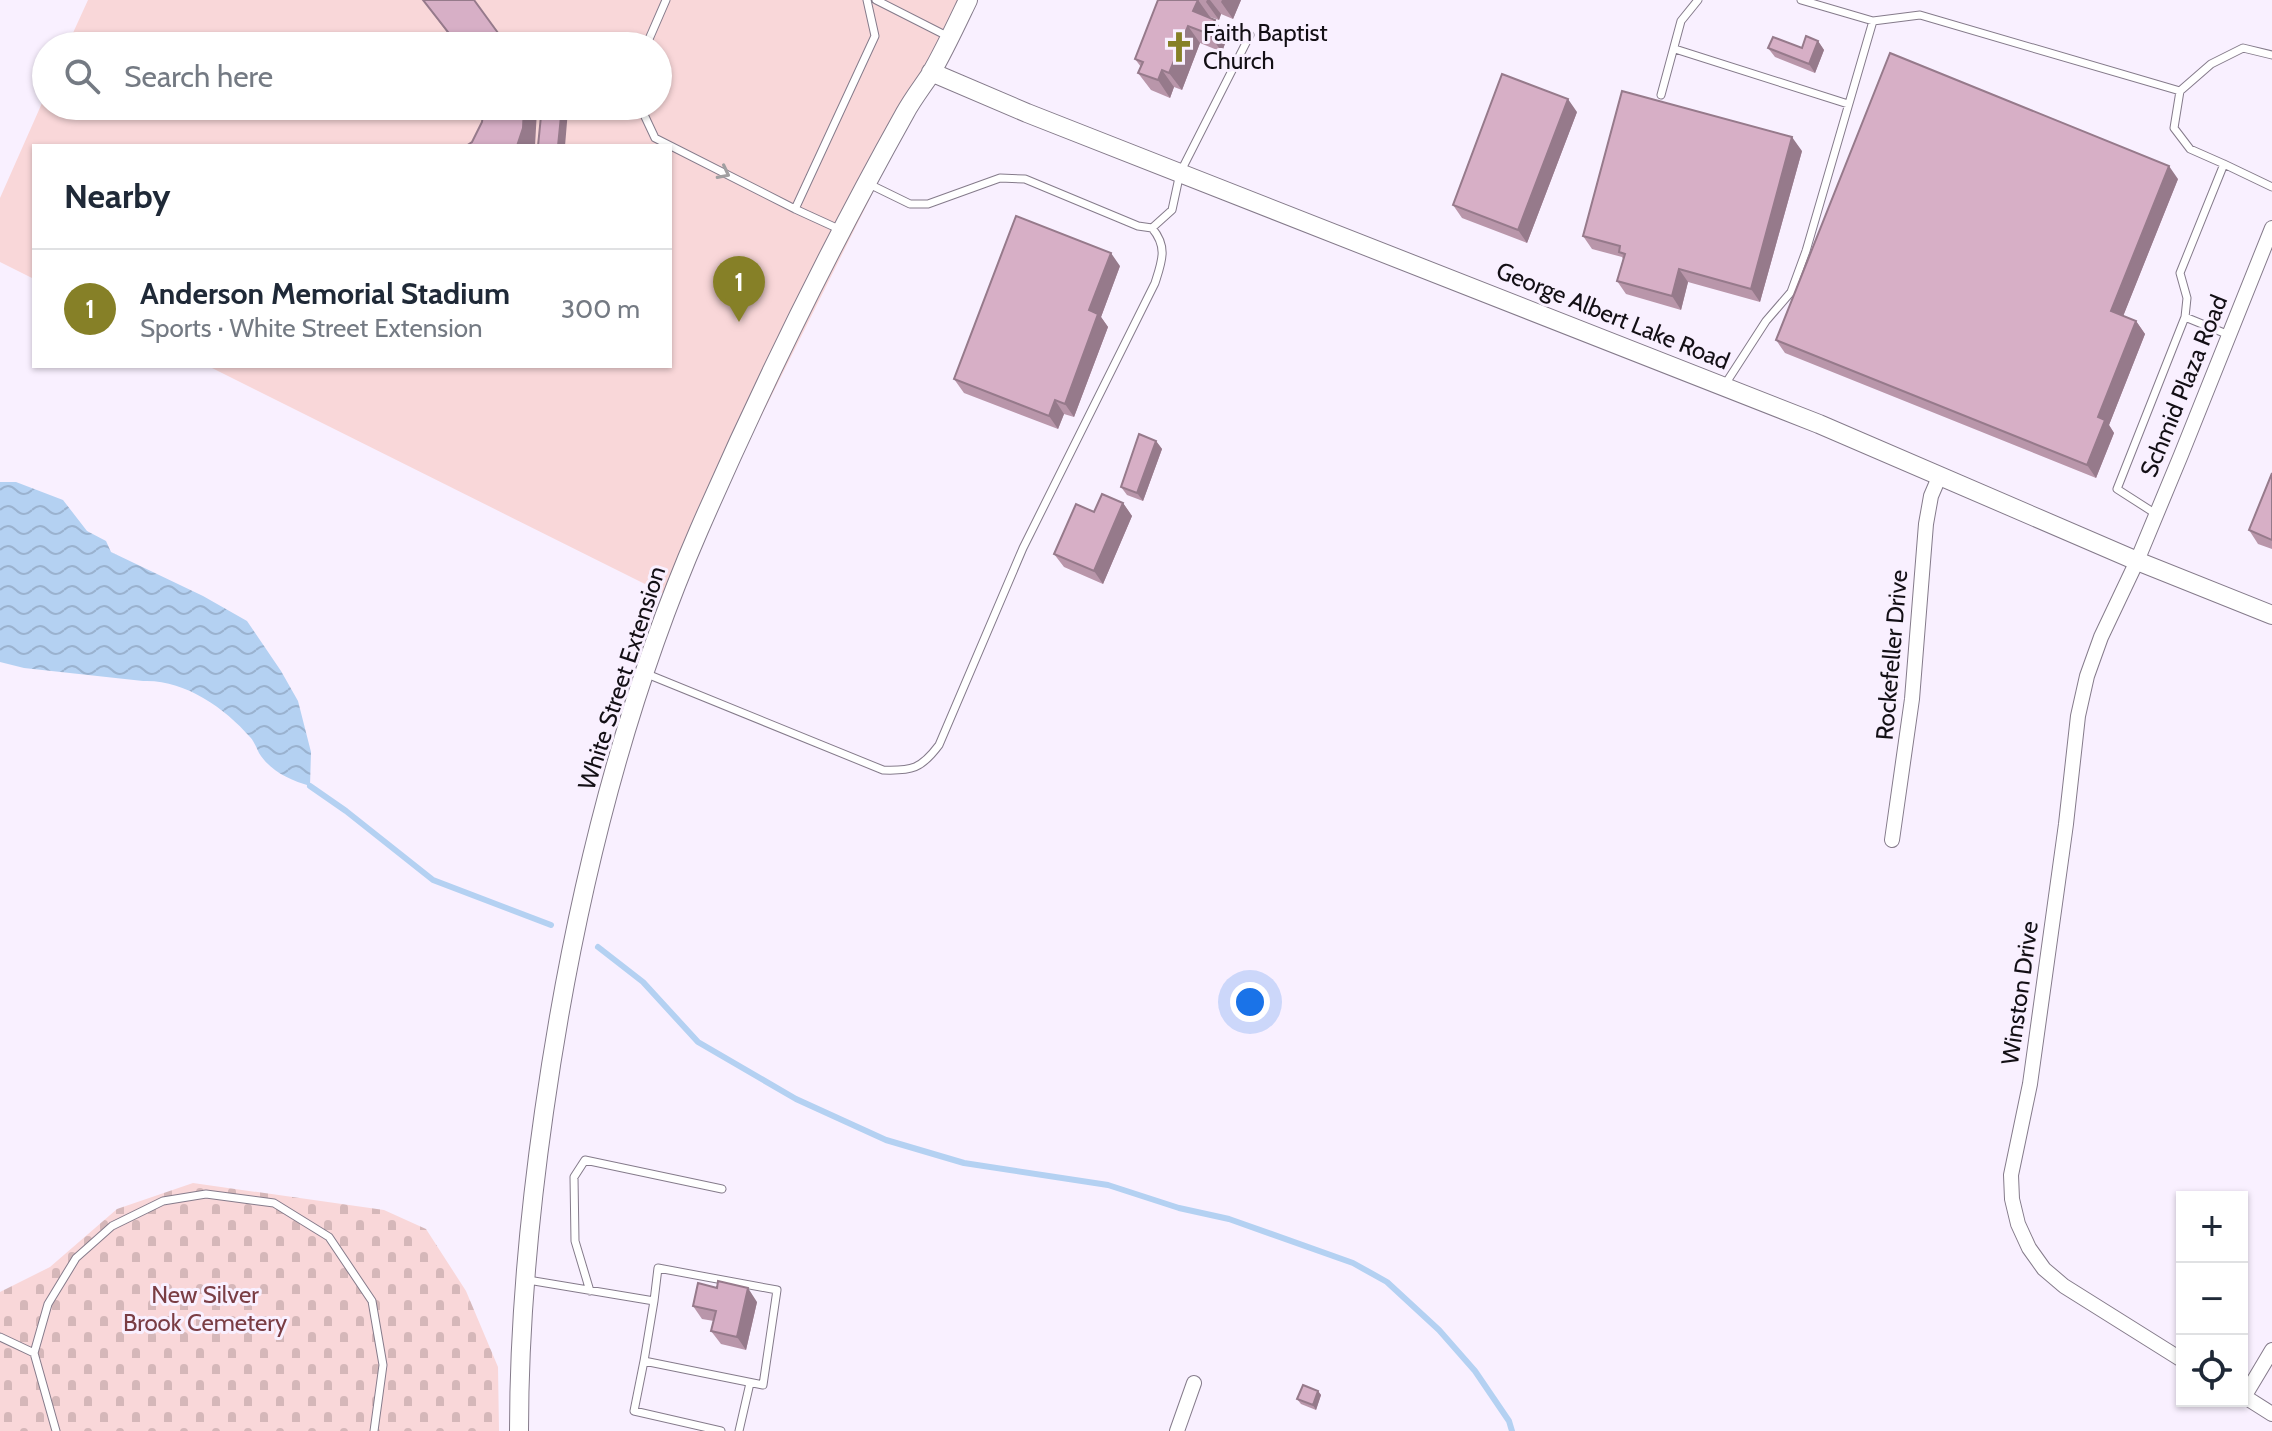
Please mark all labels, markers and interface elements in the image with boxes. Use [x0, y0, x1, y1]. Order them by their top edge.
place label: Faith Baptist Church [1203, 18, 1328, 75]
church icon: Faith Baptist Church [1162, 30, 1196, 64]
search box [32, 32, 672, 120]
icon: search [60, 54, 104, 98]
text: Search here [124, 58, 273, 95]
one-way arrow [716, 163, 731, 179]
text: Nearby [64, 175, 171, 217]
street label: George Albert Lake Road [1492, 255, 1734, 376]
pin: 1 [713, 256, 765, 322]
text: Anderson Memorial Stadium [140, 275, 510, 312]
street label: Schmid Plaza Road [2134, 291, 2233, 481]
text: 1 [85, 293, 95, 325]
text: 300 m [561, 293, 640, 325]
text: Sports · White Street Extension [140, 312, 482, 344]
street label: White Street Extension [572, 562, 671, 793]
street label: Rockefeller Drive [1870, 569, 1913, 741]
street label: Winston Drive [1995, 919, 2044, 1067]
your location [1230, 982, 1270, 1022]
map controls [2176, 1191, 2248, 1407]
button: + [2176, 1191, 2248, 1263]
button: − [2176, 1263, 2248, 1335]
park label: New Silver Brook Cemetery [123, 1280, 287, 1337]
button: locate [2176, 1335, 2248, 1407]

